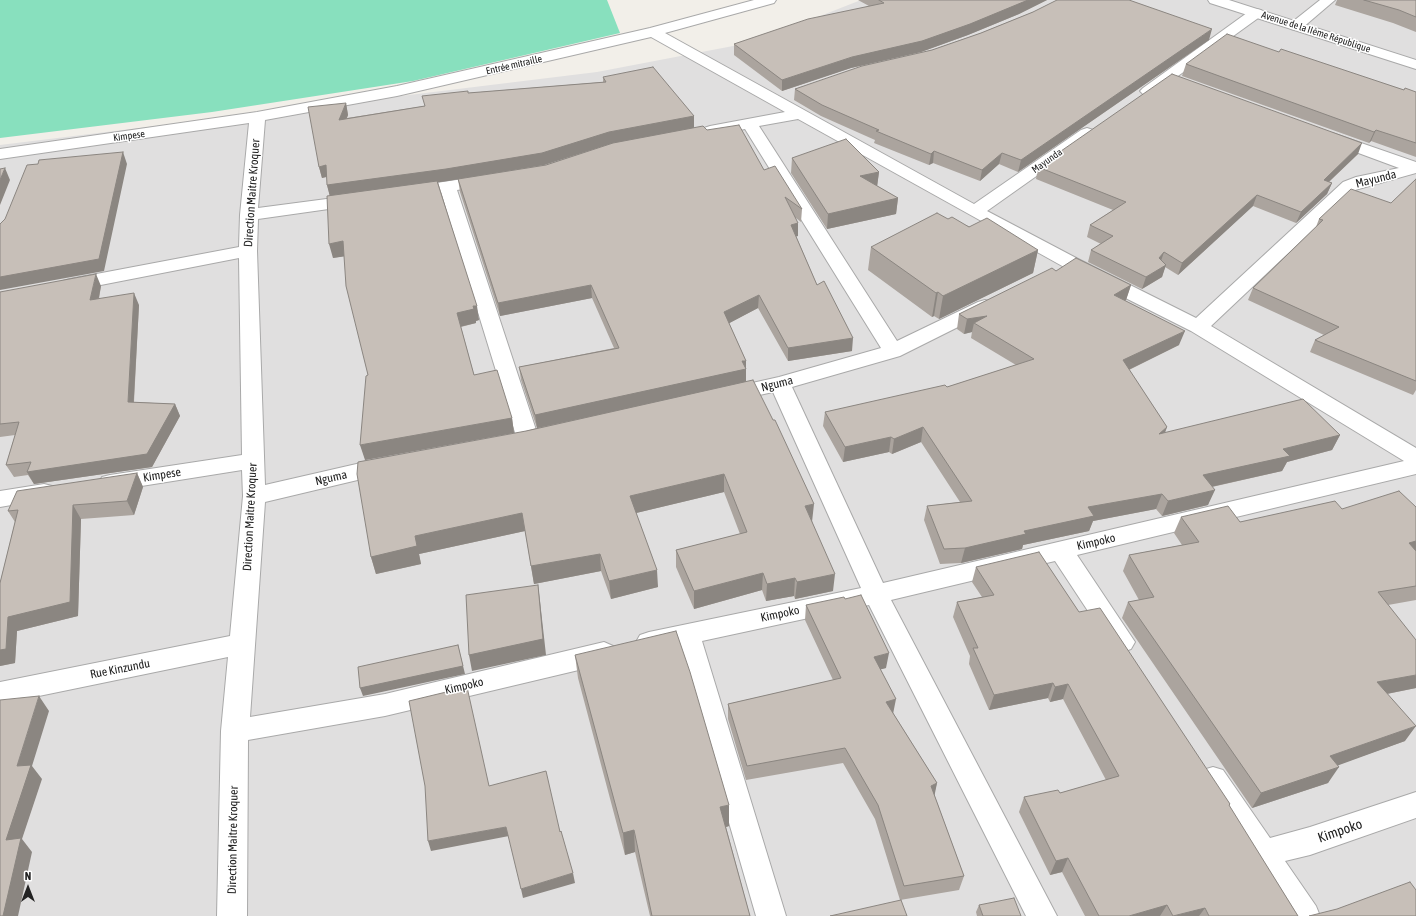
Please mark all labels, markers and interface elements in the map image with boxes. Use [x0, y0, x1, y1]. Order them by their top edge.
street label: Avenue de la IIème République [1260, 9, 1372, 55]
street label: Entrée mitraille [485, 53, 543, 77]
street label: Kimpese [112, 128, 146, 144]
street label: Direction Maitre Kroquer [241, 139, 263, 247]
street label: Mayunda [1029, 146, 1065, 176]
street label: Mayunda [1354, 167, 1398, 191]
street label: Nguma [760, 373, 794, 395]
street label: Direction Maitre Kroquer [240, 463, 260, 571]
street label: Kimpese [142, 465, 182, 485]
street label: Nguma [314, 467, 348, 489]
street label: Kimpoko [1075, 531, 1117, 553]
street label: Kimpoko [759, 603, 801, 625]
street label: Rue Kinzundu [89, 656, 151, 682]
street label: Kimpoko [443, 675, 485, 697]
street label: Direction Maitre Kroquer [225, 786, 241, 894]
street label: Kimpoko [1316, 816, 1364, 846]
north arrow [8, 868, 48, 908]
text: N [25, 870, 31, 882]

